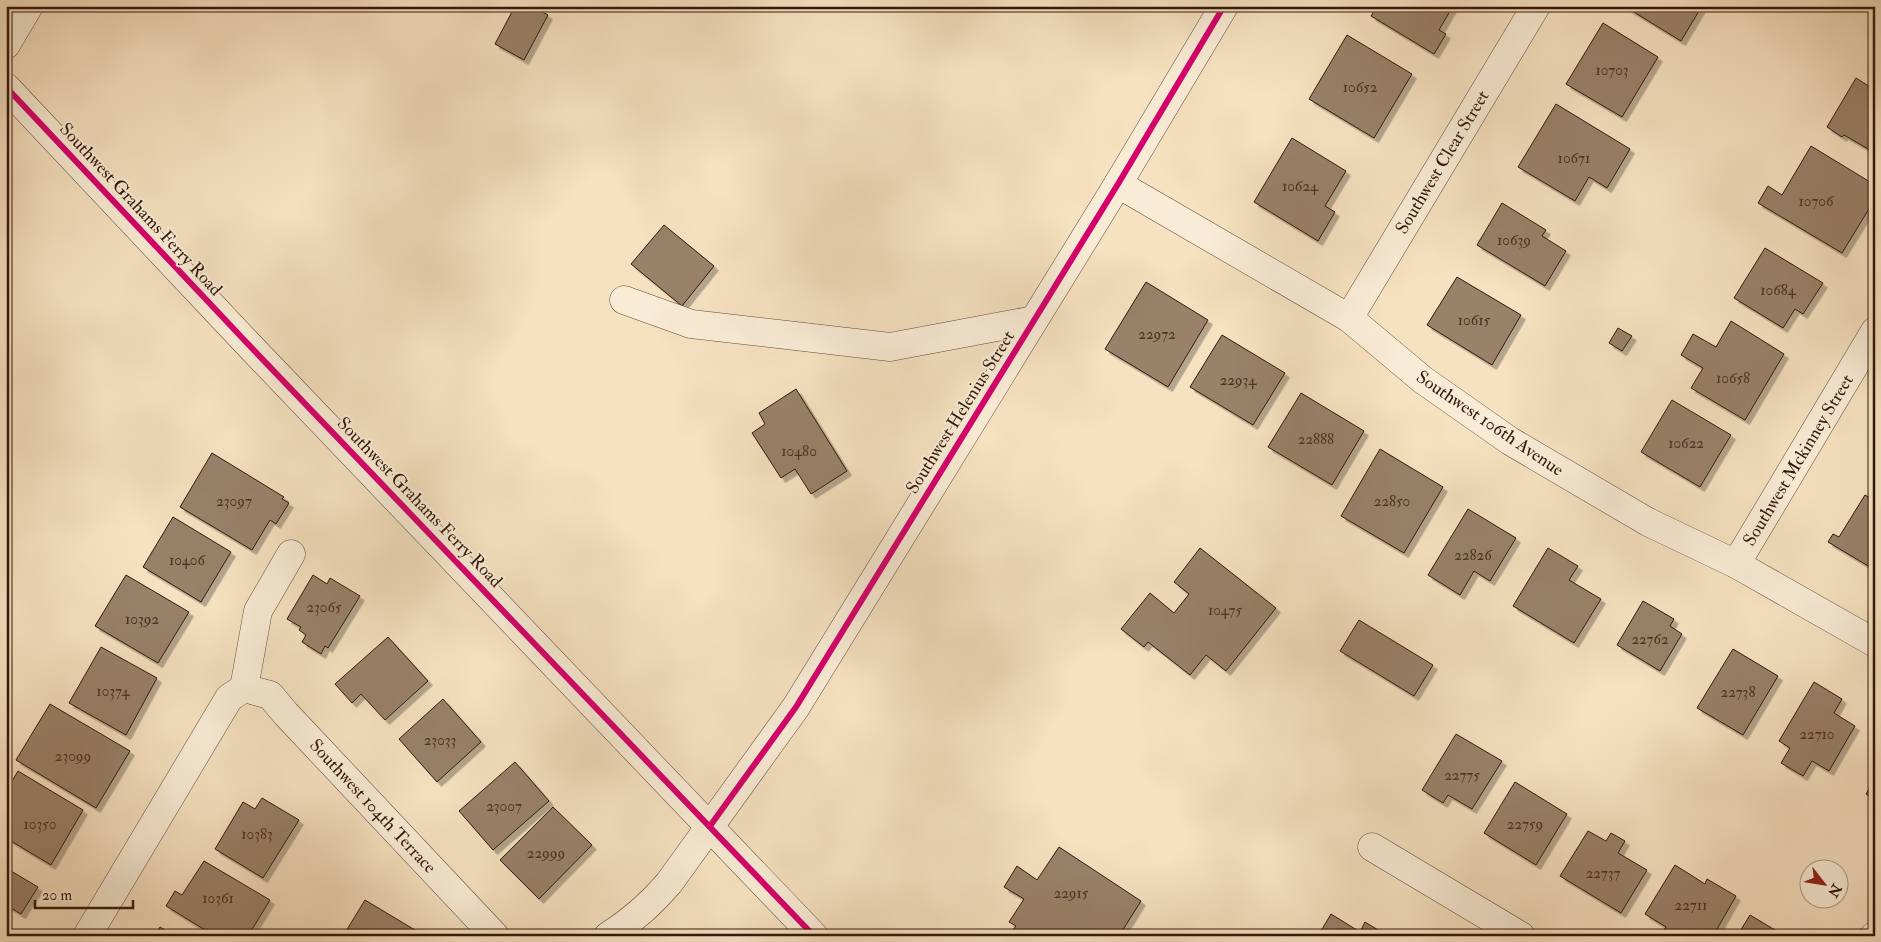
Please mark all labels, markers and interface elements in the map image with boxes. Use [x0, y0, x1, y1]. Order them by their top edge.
house number: 10703 [1595, 61, 1629, 80]
house number: 10652 [1343, 78, 1378, 97]
street label: Southwest Clear Street [1390, 86, 1495, 238]
street label: Southwest Grahams Ferry Road [54, 118, 227, 301]
house number: 10671 [1558, 149, 1590, 168]
house number: 10624 [1282, 177, 1319, 196]
house number: 10706 [1798, 192, 1835, 211]
house number: 10639 [1497, 231, 1531, 250]
house number: 10684 [1760, 281, 1797, 300]
house number: 10615 [1458, 311, 1491, 330]
house number: 22972 [1138, 325, 1176, 344]
street label: Southwest Helenius Street [901, 326, 1020, 498]
street label: Southwest 106th Avenue [1412, 365, 1568, 482]
house number: 10658 [1716, 369, 1750, 388]
street label: Southwest Mckinney Street [1738, 370, 1859, 550]
house number: 22934 [1220, 371, 1257, 390]
street label: Southwest Grahams Ferry Road [332, 412, 507, 593]
house number: 22888 [1298, 430, 1334, 449]
house number: 10622 [1668, 434, 1704, 453]
house number: 10480 [781, 442, 817, 461]
house number: 23097 [216, 492, 252, 511]
house number: 22850 [1374, 492, 1410, 511]
house number: 22826 [1454, 546, 1493, 565]
house number: 10406 [169, 551, 207, 570]
house number: 23065 [306, 598, 342, 617]
house number: 10475 [1208, 601, 1242, 620]
house number: 10392 [125, 610, 159, 629]
house number: 22762 [1631, 630, 1669, 649]
house number: 10374 [96, 682, 131, 701]
house number: 22738 [1721, 683, 1755, 702]
house number: 22710 [1799, 725, 1835, 744]
house number: 23033 [424, 731, 456, 750]
street label: Southwest 104th Terrace [304, 734, 441, 879]
house number: 23099 [55, 747, 91, 766]
house number: 22775 [1444, 766, 1480, 785]
house number: 23007 [486, 797, 522, 816]
house number: 10350 [24, 815, 56, 834]
house number: 22759 [1507, 815, 1543, 834]
house number: 10383 [241, 825, 273, 844]
house number: 22999 [527, 844, 565, 863]
north arrow [1798, 860, 1848, 910]
house number: 22737 [1586, 864, 1620, 883]
scale bar [35, 877, 132, 909]
text: N [1824, 880, 1846, 901]
house number: 22915 [1054, 884, 1089, 903]
text: 20 m [42, 886, 72, 905]
house number: 10361 [202, 889, 234, 908]
house number: 22711 [1675, 896, 1707, 915]

